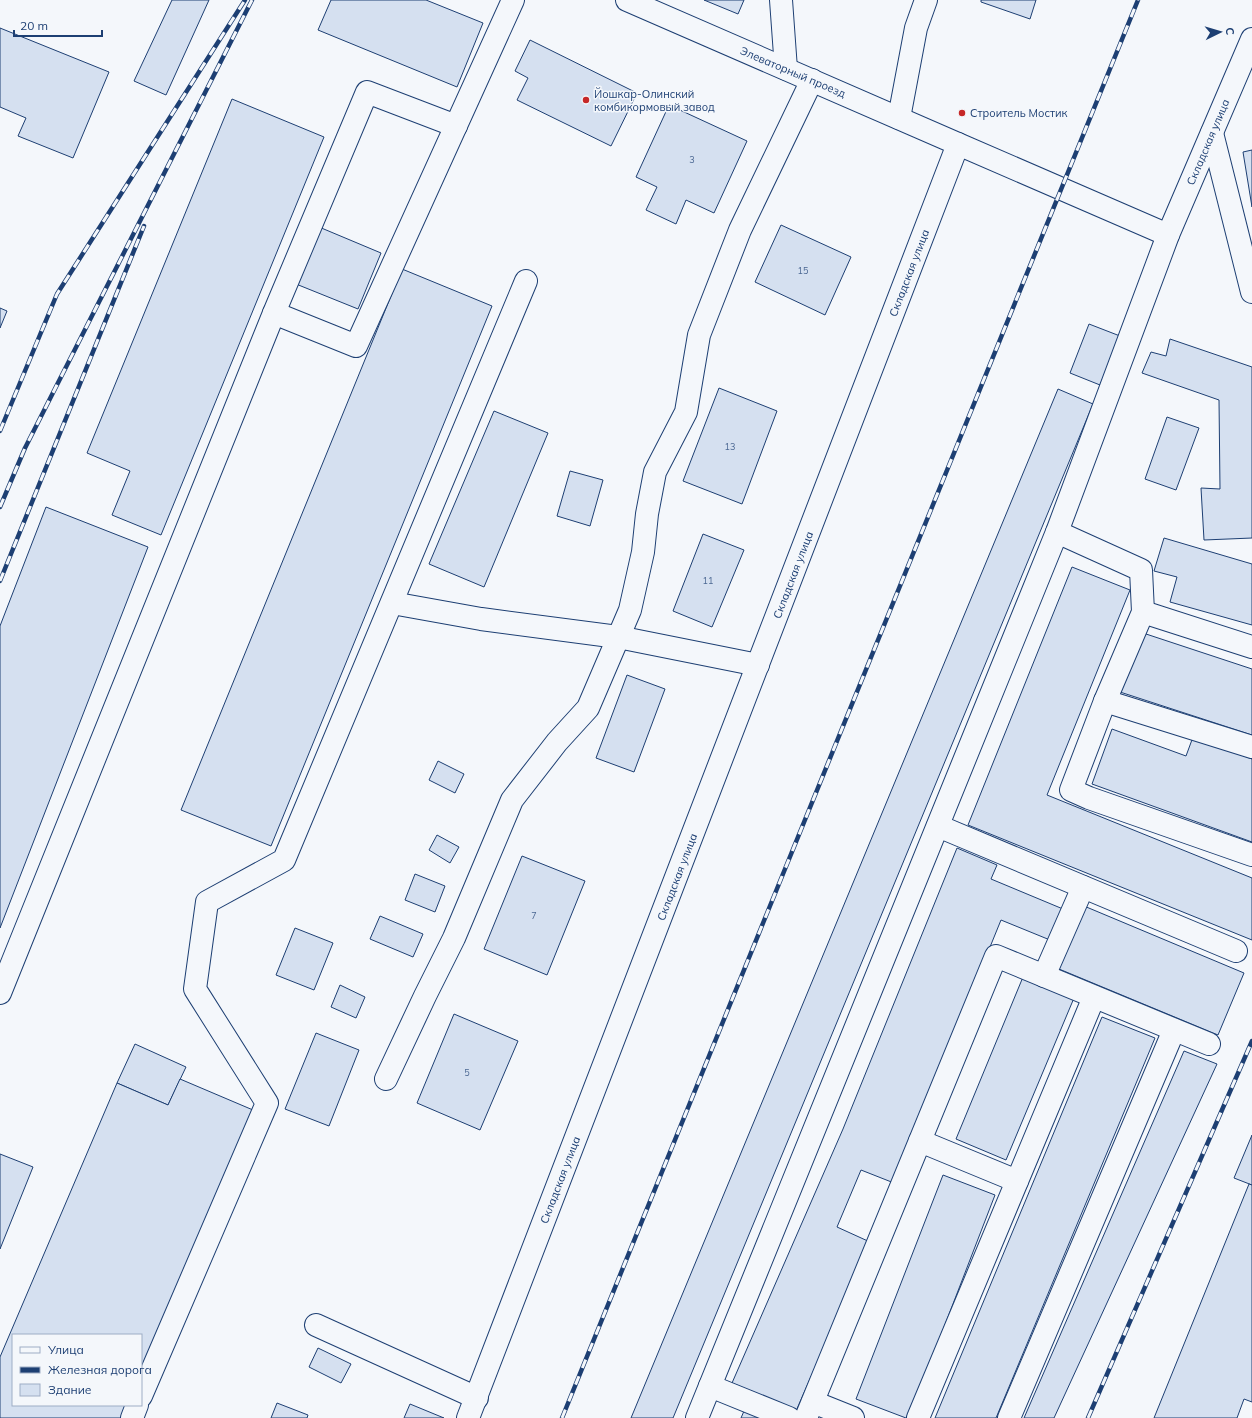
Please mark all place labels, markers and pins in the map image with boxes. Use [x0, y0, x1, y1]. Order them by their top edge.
place label: Йошкар-Олинский комбикормовый завод [594, 87, 715, 114]
marker: Йошкар-Олинский комбикормовый завод [581, 95, 591, 105]
place label: Строитель Мостик [970, 106, 1068, 120]
marker: Строитель Мостик [957, 108, 967, 118]

